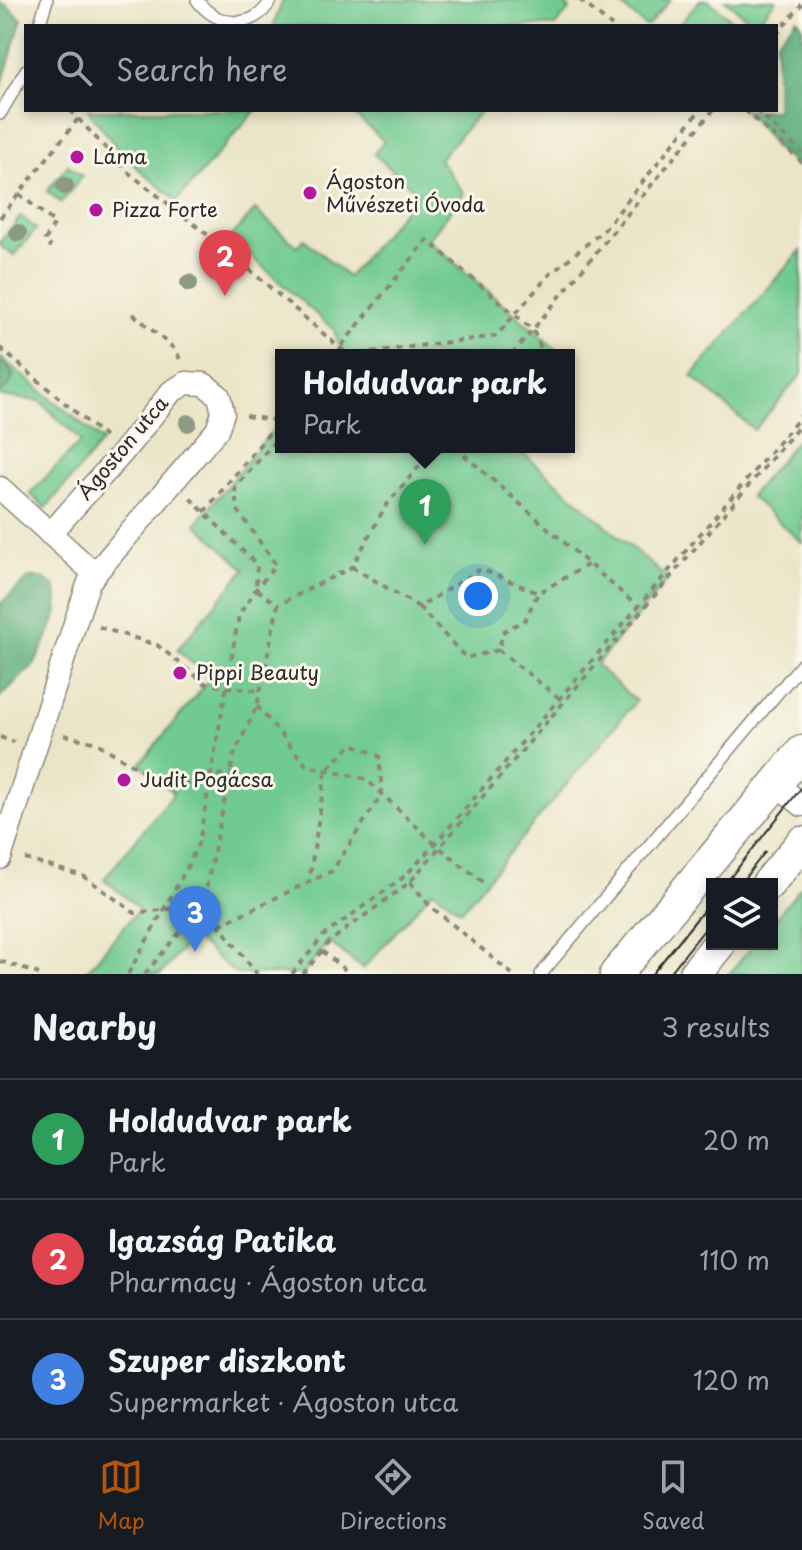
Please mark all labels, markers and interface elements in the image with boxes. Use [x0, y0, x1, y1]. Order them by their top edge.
search box [24, 24, 778, 112]
icon: search [52, 46, 96, 90]
text: Search here [116, 46, 288, 91]
place label: Láma [93, 141, 147, 171]
marker: Láma [68, 148, 86, 166]
place label: Ágoston Művészeti Óvoda [326, 166, 486, 219]
marker: Ágoston Művészeti Óvoda [301, 184, 319, 202]
place label: Pizza Forte [112, 194, 218, 224]
marker: Pizza Forte [87, 201, 105, 219]
pin: 2 [199, 230, 251, 296]
popup [275, 349, 575, 453]
text: Holdudvar park [303, 359, 547, 404]
street label: Ágoston utca [70, 388, 175, 506]
text: Park [303, 404, 361, 443]
pin: 1 [399, 479, 451, 545]
your location [458, 576, 498, 616]
place label: Pippi Beauty [196, 657, 319, 687]
marker: Pippi Beauty [171, 664, 189, 682]
place label: Judit Pogácsa [140, 764, 273, 794]
marker: Judit Pogácsa [115, 771, 133, 789]
map controls [706, 878, 778, 950]
button: layers [706, 878, 778, 950]
pin: 3 [169, 886, 221, 952]
text: Nearby [32, 1000, 157, 1052]
text: 3 results [662, 1007, 770, 1046]
text: Holdudvar park [108, 1097, 352, 1142]
text: 1 [52, 1120, 64, 1159]
text: 20 m [703, 1120, 770, 1159]
text: Park [108, 1142, 166, 1181]
text: Igazság Patika [108, 1217, 336, 1262]
text: 2 [49, 1240, 67, 1279]
text: 110 m [699, 1240, 770, 1279]
text: Pharmacy · Ágoston utca [108, 1262, 426, 1301]
text: Szuper diszkont [108, 1337, 346, 1382]
text: 3 [49, 1360, 67, 1399]
text: 120 m [693, 1360, 770, 1399]
text: Supermarket · Ágoston utca [108, 1382, 458, 1421]
tab: Map [98, 1455, 145, 1536]
tab: Directions [340, 1455, 447, 1536]
tab: Saved [642, 1455, 704, 1536]

